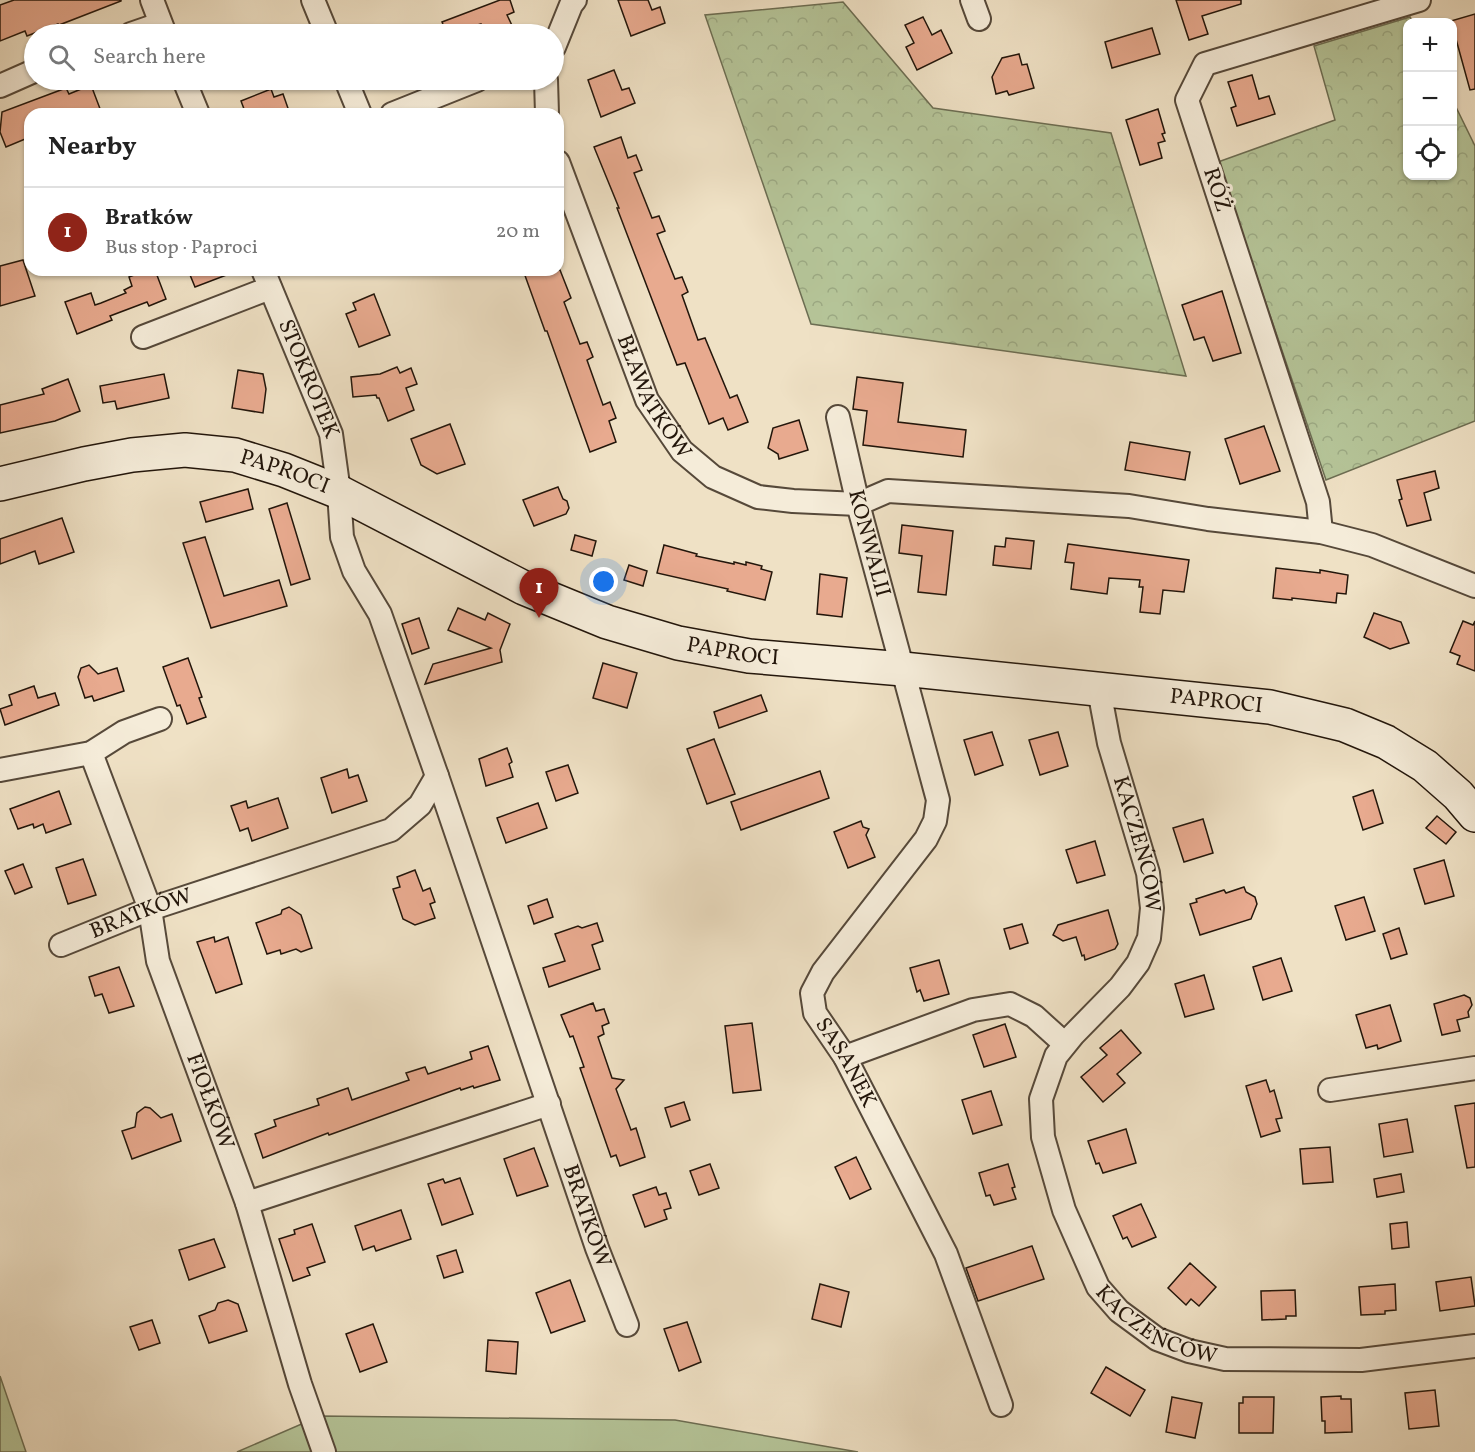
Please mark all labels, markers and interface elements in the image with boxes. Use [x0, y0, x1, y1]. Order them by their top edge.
map controls [1403, 18, 1457, 180]
button: + [1403, 18, 1457, 72]
search box [24, 24, 564, 90]
icon: search [45, 41, 78, 74]
text: Search here [93, 42, 206, 73]
button: − [1403, 72, 1457, 126]
button: locate [1403, 126, 1457, 180]
text: Nearby [48, 129, 137, 165]
street label: RÓŻ [1194, 164, 1238, 216]
text: Bratków [105, 203, 193, 234]
text: 1 [63, 218, 72, 246]
text: 20 m [496, 218, 540, 246]
text: Bus stop · Paproci [105, 234, 258, 262]
street label: STOKROTEK [270, 315, 347, 443]
street label: BŁAWATKÓW [608, 330, 699, 465]
street label: PAPROCI [236, 442, 334, 502]
street label: KONWALII [840, 487, 898, 600]
your location [589, 567, 618, 596]
pin: 1 [520, 568, 558, 618]
street label: PAPROCI [684, 629, 780, 674]
street label: PAPROCI [1168, 681, 1264, 722]
street label: KACZEŃCÓW [1104, 772, 1168, 914]
street label: BRATKÓW [85, 881, 196, 947]
street label: SASANEK [807, 1011, 884, 1113]
street label: FIOŁKÓW [178, 1049, 242, 1154]
street label: BRATKÓW [554, 1160, 619, 1272]
street label: KACZEŃCÓW [1088, 1278, 1220, 1372]

